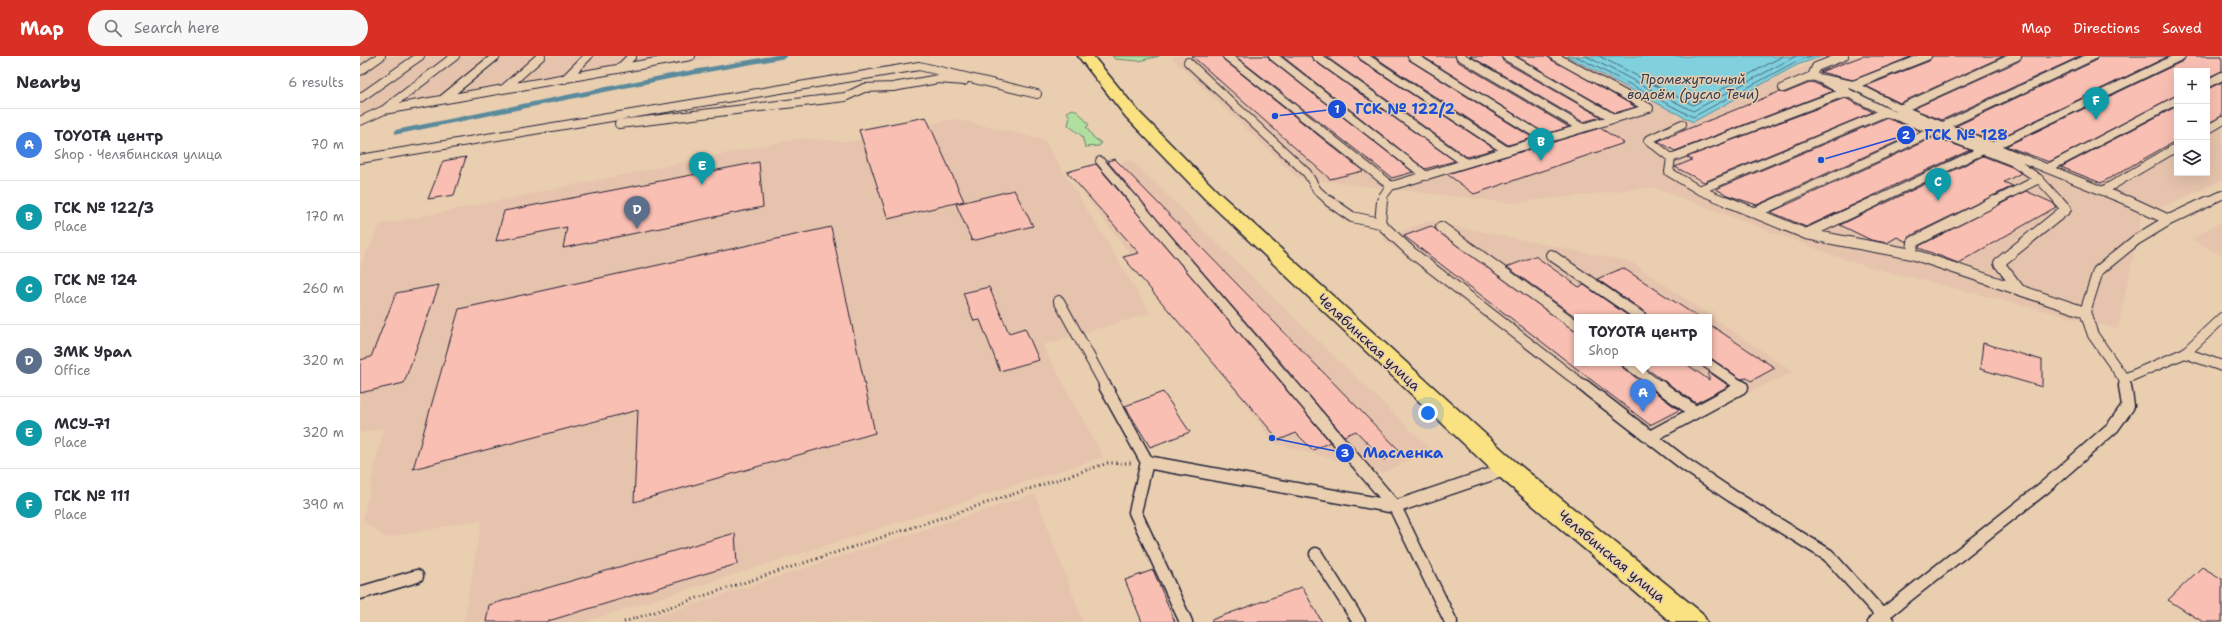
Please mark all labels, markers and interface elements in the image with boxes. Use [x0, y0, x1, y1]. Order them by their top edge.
search box [88, 10, 368, 46]
text: Map [20, 16, 64, 41]
icon: search [102, 17, 124, 39]
text: Search here [134, 18, 220, 38]
text: Map [2022, 19, 2052, 37]
text: Directions [2074, 19, 2140, 37]
text: Saved [2162, 19, 2202, 37]
map controls [2174, 68, 2210, 176]
button: + [2174, 68, 2210, 104]
text: Nearby [16, 71, 81, 93]
water label: Промежуточный водоём (русло Течи) [1627, 71, 1759, 103]
text: 6 results [288, 74, 344, 91]
pin: F [2083, 87, 2109, 120]
callout: ГСК № 122/2 [1327, 96, 1463, 123]
text: ГСК № 122/2 [1355, 99, 1455, 119]
text: 1 [1334, 101, 1340, 117]
button: − [2174, 104, 2210, 140]
callout: ГСК № 128 [1896, 121, 2015, 148]
text: ГСК № 128 [1924, 125, 2008, 145]
text: TOYOTA центр [54, 126, 163, 146]
text: 2 [1902, 127, 1911, 143]
pin: B [1528, 128, 1554, 161]
text: A [24, 136, 34, 153]
text: 70 m [310, 136, 344, 153]
button: layers [2174, 140, 2210, 176]
text: Shop · Челябинская улица [54, 146, 222, 163]
pin: E [689, 152, 715, 185]
pin: C [1925, 168, 1951, 201]
pin: D [624, 196, 650, 229]
text: ГСК № 122/3 [54, 198, 154, 218]
text: B [25, 208, 33, 225]
text: 170 m [306, 208, 344, 225]
text: Place [54, 218, 87, 235]
text: ГСК № 124 [54, 270, 137, 290]
text: C [25, 280, 33, 297]
text: 260 m [302, 280, 344, 297]
street label: Челябинская улица [1314, 289, 1425, 395]
text: Place [54, 290, 87, 307]
popup [1574, 314, 1712, 366]
text: TOYOTA центр [1588, 322, 1698, 342]
text: ЗМК Урал [54, 342, 132, 362]
text: Shop [1588, 342, 1619, 359]
text: D [24, 352, 34, 369]
text: 320 m [302, 352, 344, 369]
text: Office [54, 362, 91, 379]
pin: A [1630, 379, 1656, 412]
your location [1418, 403, 1438, 423]
text: МСУ-71 [54, 414, 110, 434]
text: E [25, 424, 33, 441]
text: 320 m [302, 424, 344, 441]
text: Place [54, 434, 87, 451]
callout: Масленка [1335, 440, 1452, 467]
text: Масленка [1363, 443, 1444, 463]
text: 3 [1341, 445, 1349, 461]
text: ГСК № 111 [54, 486, 130, 506]
text: F [25, 496, 33, 513]
text: 390 m [302, 496, 344, 513]
text: Place [54, 506, 87, 523]
street label: Челябинская улица [1555, 506, 1670, 606]

